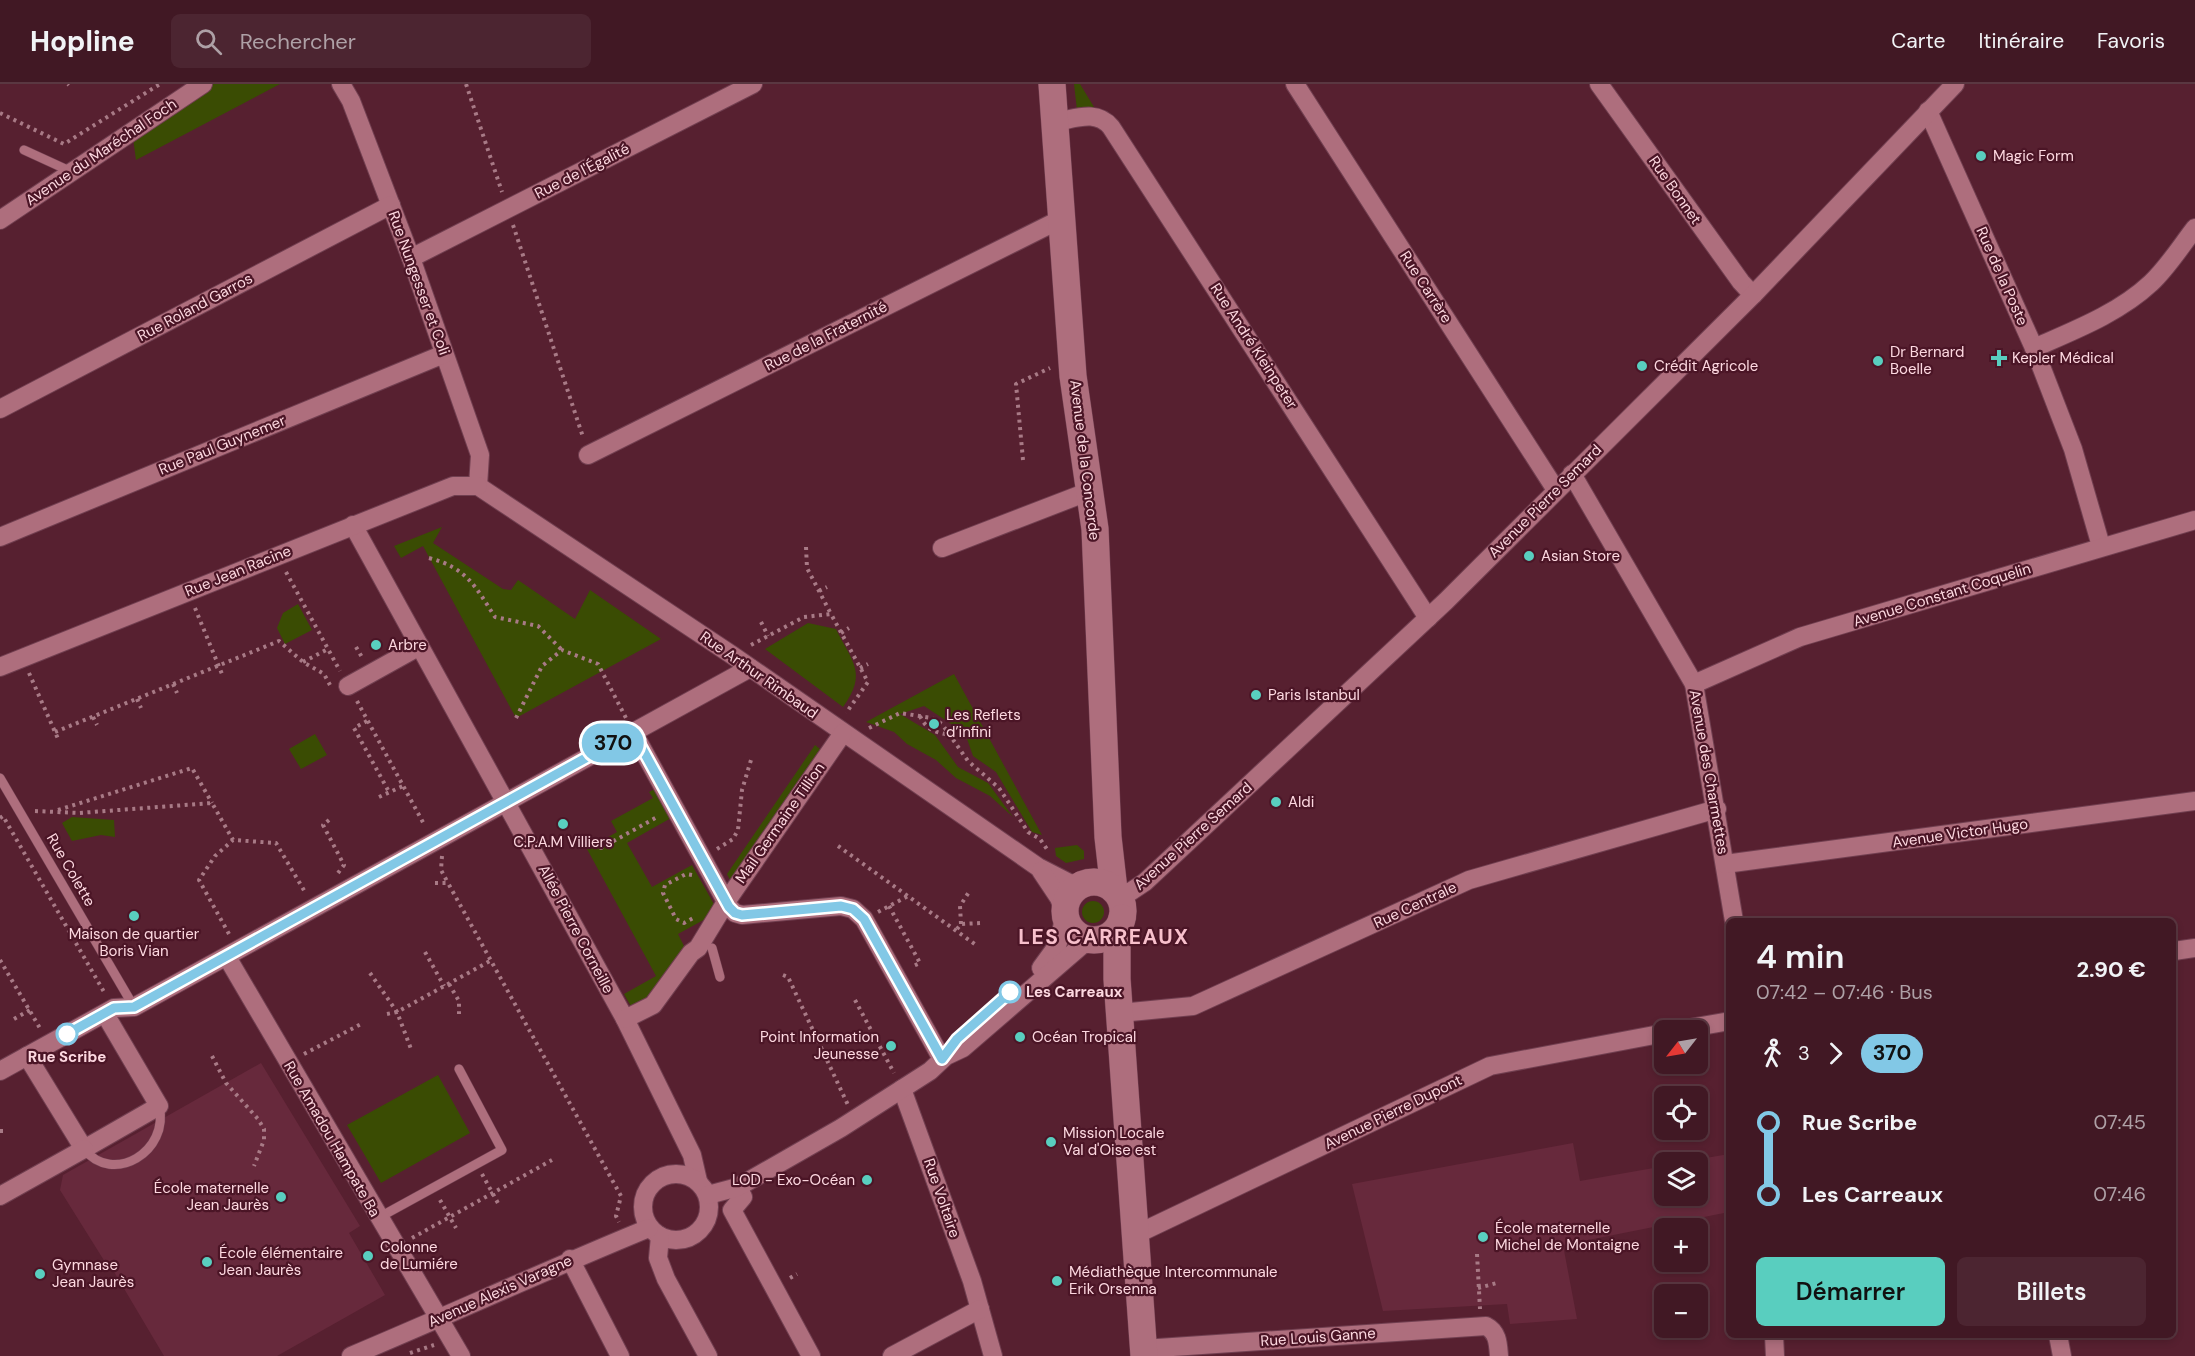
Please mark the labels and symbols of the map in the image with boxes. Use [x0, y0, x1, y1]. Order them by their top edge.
street label: Avenue du Maréchal Foch [22, 94, 180, 210]
street label: Rue de l'Égalité [531, 139, 633, 203]
place label: Magic Form [1993, 146, 2074, 166]
marker: Magic Form [1974, 149, 1988, 163]
street label: Rue Bonnet [1644, 152, 1706, 228]
street label: Rue Nungesser et Coli [384, 208, 454, 358]
street label: Rue de la Poste [1971, 224, 2033, 328]
street label: Rue Carrère [1395, 247, 1457, 327]
street label: Rue Roland Garros [134, 268, 256, 346]
street label: Rue André Kleinpeter [1206, 279, 1302, 413]
street label: Rue de la Fraternité [761, 296, 891, 376]
place label: Dr Bernard Boelle [1890, 342, 1964, 379]
place label: Kepler Médical [2012, 348, 2114, 368]
marker: Kepler Médical [1990, 349, 2008, 367]
marker: Dr Bernard Boelle [1871, 354, 1885, 368]
place label: Crédit Agricole [1654, 356, 1758, 376]
marker: Crédit Agricole [1635, 359, 1649, 373]
street label: Avenue de la Concorde [1065, 379, 1105, 541]
street label: Rue Paul Guynemer [156, 410, 289, 480]
street label: Avenue Pierre Semard [1484, 440, 1606, 562]
street label: Rue Jean Racine [182, 541, 294, 601]
place label: Asian Store [1541, 546, 1620, 566]
marker: Asian Store [1522, 549, 1536, 563]
street label: Avenue Constant Coquelin [1851, 558, 2033, 632]
street label: Rue Arthur Rimbaud [696, 627, 822, 723]
place label: Arbre [388, 635, 427, 655]
marker: Arbre [369, 638, 383, 652]
place label: Paris Istanbul [1268, 685, 1360, 705]
marker: Paris Istanbul [1249, 688, 1263, 702]
street label: Avenue des Charmettes [1685, 688, 1733, 856]
place label: Les Reflets d’infini [946, 705, 1021, 742]
marker: Les Reflets d’infini [927, 717, 941, 731]
line badge: 370 [578, 724, 648, 762]
street label: Mail Germaine Tillion [731, 759, 829, 887]
street label: Avenue Pierre Semard [1130, 778, 1256, 894]
place label: Aldi [1288, 792, 1314, 812]
marker: Aldi [1269, 795, 1283, 809]
street label: Avenue Victor Hugo [1891, 814, 2029, 852]
marker: C.P.A.M Villiers [556, 817, 570, 831]
street label: Rue Colette [42, 830, 100, 910]
place label: C.P.A.M Villiers [513, 832, 613, 852]
street label: Allée Pierre Corneille [534, 861, 618, 997]
street label: Rue Centrale [1370, 877, 1460, 933]
marker: Maison de quartier Boris Vian [127, 909, 141, 923]
district label: LES CARREAUX [1018, 923, 1190, 951]
place label: Maison de quartier Boris Vian [69, 924, 200, 961]
marker: Les Carreaux [999, 981, 1021, 1003]
place label: Les Carreaux [1026, 982, 1123, 1002]
north arrow [1654, 1020, 1708, 1074]
marker: Rue Scribe [56, 1023, 78, 1045]
place label: Point Information Jeunesse [760, 1027, 879, 1064]
place label: Océan Tropical [1032, 1027, 1136, 1047]
marker: Océan Tropical [1013, 1030, 1027, 1044]
marker: Point Information Jeunesse [884, 1039, 898, 1053]
place label: Rue Scribe [28, 1047, 106, 1067]
street label: Rue Amadou Hampate Ba [279, 1057, 385, 1221]
street label: Avenue Pierre Dupont [1321, 1070, 1465, 1154]
place label: Mission Locale Val d'Oise est [1063, 1123, 1164, 1160]
marker: Mission Locale Val d'Oise est [1044, 1135, 1058, 1149]
street label: Rue Voltaire [919, 1156, 965, 1240]
place label: LOD - Exo-Océan [732, 1170, 855, 1190]
marker: LOD - Exo-Océan [860, 1173, 874, 1187]
place label: École maternelle Jean Jaurès [154, 1178, 269, 1215]
marker: École maternelle Jean Jaurès [274, 1190, 288, 1204]
place label: École maternelle Michel de Montaigne [1495, 1218, 1639, 1255]
marker: École maternelle Michel de Montaigne [1476, 1230, 1490, 1244]
place label: Colonne de Lumiére [380, 1237, 458, 1274]
place label: École élémentaire Jean Jaurès [219, 1243, 343, 1280]
marker: Colonne de Lumiére [361, 1249, 375, 1263]
street label: Avenue Alexis Varagne [425, 1250, 575, 1332]
place label: Gymnase Jean Jaurès [52, 1255, 134, 1292]
marker: École élémentaire Jean Jaurès [200, 1255, 214, 1269]
place label: Médiathèque Intercommunale Erik Orsenna [1069, 1262, 1278, 1299]
marker: Gymnase Jean Jaurès [33, 1267, 47, 1281]
marker: Médiathèque Intercommunale Erik Orsenna [1050, 1274, 1064, 1288]
street label: Rue Louis Ganne [1260, 1323, 1376, 1351]

